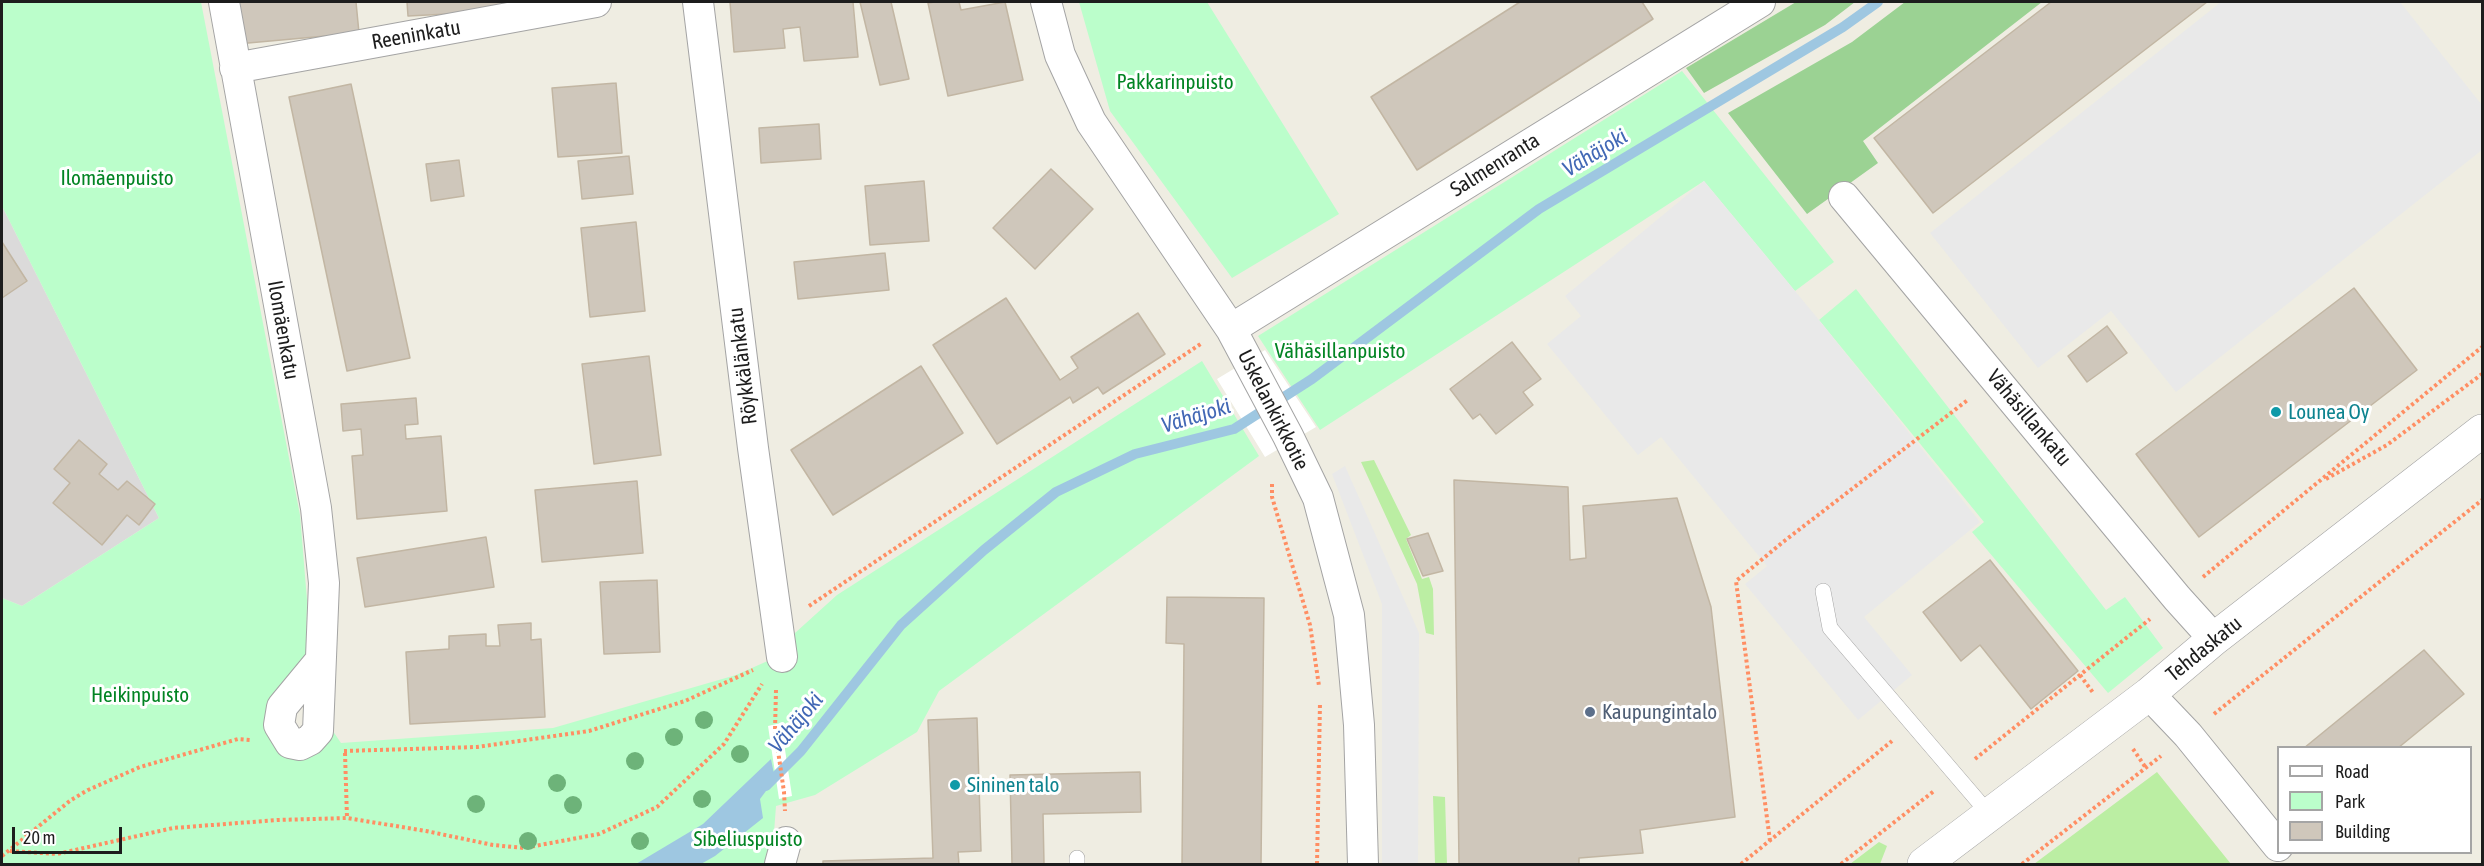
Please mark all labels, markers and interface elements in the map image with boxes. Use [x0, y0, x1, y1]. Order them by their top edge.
street label: Reeninkatu [370, 15, 462, 55]
park label: Pakkarinpuisto [1116, 69, 1234, 95]
water label: Vähäjoki [1558, 123, 1632, 183]
street label: Salmenranta [1446, 128, 1544, 202]
park label: Ilomäenpuisto [60, 165, 174, 191]
street label: Ilomäenkatu [262, 278, 304, 382]
street label: Röykkälänkatu [723, 306, 763, 426]
park label: Vähäsillanpuisto [1275, 338, 1405, 364]
street label: Uskelankirkkotie [1232, 346, 1314, 474]
street label: Vähäsillankatu [1981, 365, 2077, 471]
water label: Vähäjoki [1158, 393, 1234, 439]
place label: Lounea Oy [2288, 399, 2369, 425]
marker: Lounea Oy [2269, 405, 2283, 419]
street label: Tehdaskatu [2161, 611, 2247, 687]
park label: Heikinpuisto [91, 682, 189, 708]
water label: Vähäjoki [763, 687, 829, 759]
place label: Kaupungintalo [1602, 699, 1717, 725]
marker: Kaupungintalo [1583, 705, 1597, 719]
legend [2277, 746, 2472, 854]
text: Road [2335, 761, 2369, 782]
place label: Sininen talo [967, 772, 1059, 798]
marker: Sininen talo [948, 778, 962, 792]
text: Park [2335, 791, 2365, 812]
scale bar [15, 815, 124, 853]
text: Building [2335, 821, 2390, 842]
park label: Sibeliuspuisto [693, 826, 803, 852]
text: 20 m [23, 827, 55, 848]

